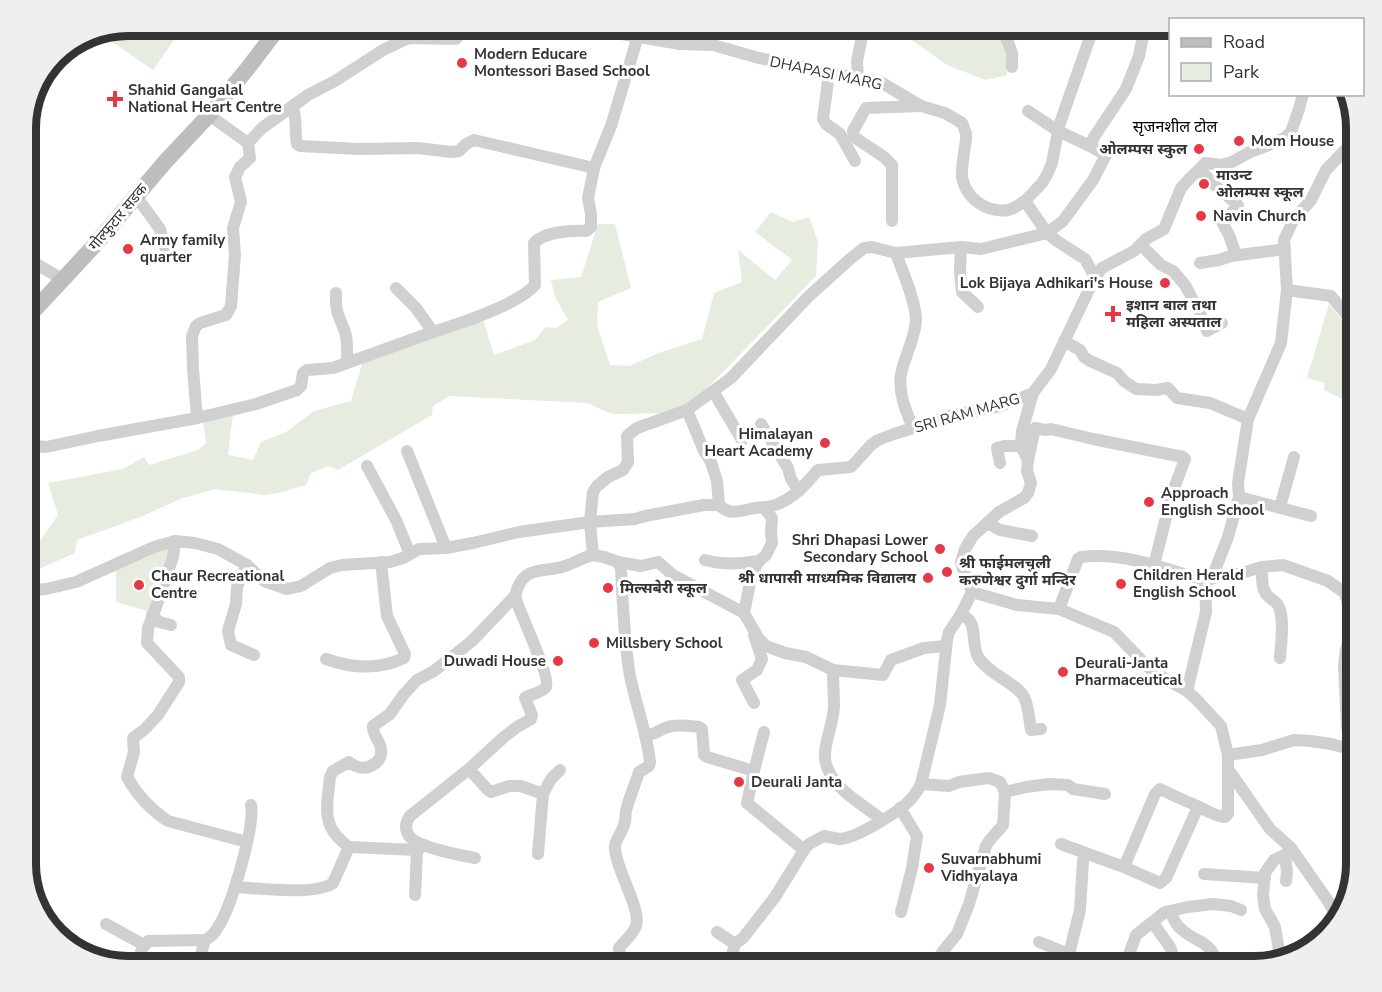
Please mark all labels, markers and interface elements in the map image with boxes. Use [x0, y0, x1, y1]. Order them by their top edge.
legend [1169, 18, 1364, 96]
text: Road [1223, 30, 1265, 54]
place label: Modern Educare Montessori Based School [474, 44, 650, 81]
street label: DHAPASI MARG [768, 51, 884, 95]
marker: Modern Educare Montessori Based School [455, 56, 469, 70]
text: Park [1223, 60, 1260, 84]
place label: Shahid Gangalal National Heart Centre [128, 80, 282, 117]
marker: Shahid Gangalal National Heart Centre [106, 90, 124, 108]
district label: सृजनशील टोल [1133, 116, 1218, 138]
place label: Mom House [1251, 131, 1334, 151]
marker: Mom House [1232, 134, 1246, 148]
place label: ओलम्पस स्कुल [1099, 139, 1188, 159]
marker: ओलम्पस स्कुल [1192, 142, 1206, 156]
place label: माउन्ट ओलम्पस स्कूल [1216, 165, 1305, 202]
marker: माउन्ट ओलम्पस स्कूल [1197, 177, 1211, 191]
street label: गोल्फुटार सडक [84, 179, 152, 255]
place label: Navin Church [1213, 206, 1306, 226]
marker: Navin Church [1194, 209, 1208, 223]
place label: Army family quarter [140, 230, 225, 267]
marker: Army family quarter [121, 242, 135, 256]
place label: Lok Bijaya Adhikari's House [960, 273, 1153, 293]
marker: Lok Bijaya Adhikari's House [1158, 276, 1172, 290]
place label: इशान बाल तथा महिला अस्पताल [1126, 295, 1222, 332]
marker: इशान बाल तथा महिला अस्पताल [1104, 305, 1122, 323]
street label: SRI RAM MARG [912, 388, 1022, 438]
place label: Himalayan Heart Academy [705, 424, 813, 461]
marker: Himalayan Heart Academy [818, 436, 832, 450]
place label: Approach English School [1161, 483, 1264, 520]
marker: Approach English School [1142, 495, 1156, 509]
place label: Shri Dhapasi Lower Secondary School [792, 530, 928, 567]
marker: Shri Dhapasi Lower Secondary School [933, 542, 947, 556]
place label: श्री फाईमलचुली करुणेश्वर दुर्गा मन्दिर [959, 553, 1076, 590]
marker: श्री फाईमलचुली करुणेश्वर दुर्गा मन्दिर [940, 565, 954, 579]
place label: Children Herald English School [1133, 565, 1244, 602]
place label: Chaur Recreational Centre [151, 566, 284, 603]
place label: श्री धापासी माध्यमिक विद्यालय [738, 568, 916, 588]
marker: श्री धापासी माध्यमिक विद्यालय [921, 571, 935, 585]
marker: Children Herald English School [1114, 577, 1128, 591]
marker: Chaur Recreational Centre [132, 578, 146, 592]
place label: मिल्सबेरी स्कूल [620, 578, 708, 598]
marker: मिल्सबेरी स्कूल [601, 581, 615, 595]
place label: Millsbery School [606, 633, 723, 653]
marker: Millsbery School [587, 636, 601, 650]
place label: Duwadi House [444, 651, 546, 671]
place label: Deurali-Janta Pharmaceutical [1075, 653, 1183, 690]
marker: Duwadi House [551, 654, 565, 668]
marker: Deurali-Janta Pharmaceutical [1056, 665, 1070, 679]
place label: Deurali Janta [751, 772, 842, 792]
marker: Deurali Janta [732, 775, 746, 789]
place label: Suvarnabhumi Vidhyalaya [940, 849, 1041, 886]
marker: Suvarnabhumi Vidhyalaya [922, 861, 936, 875]

